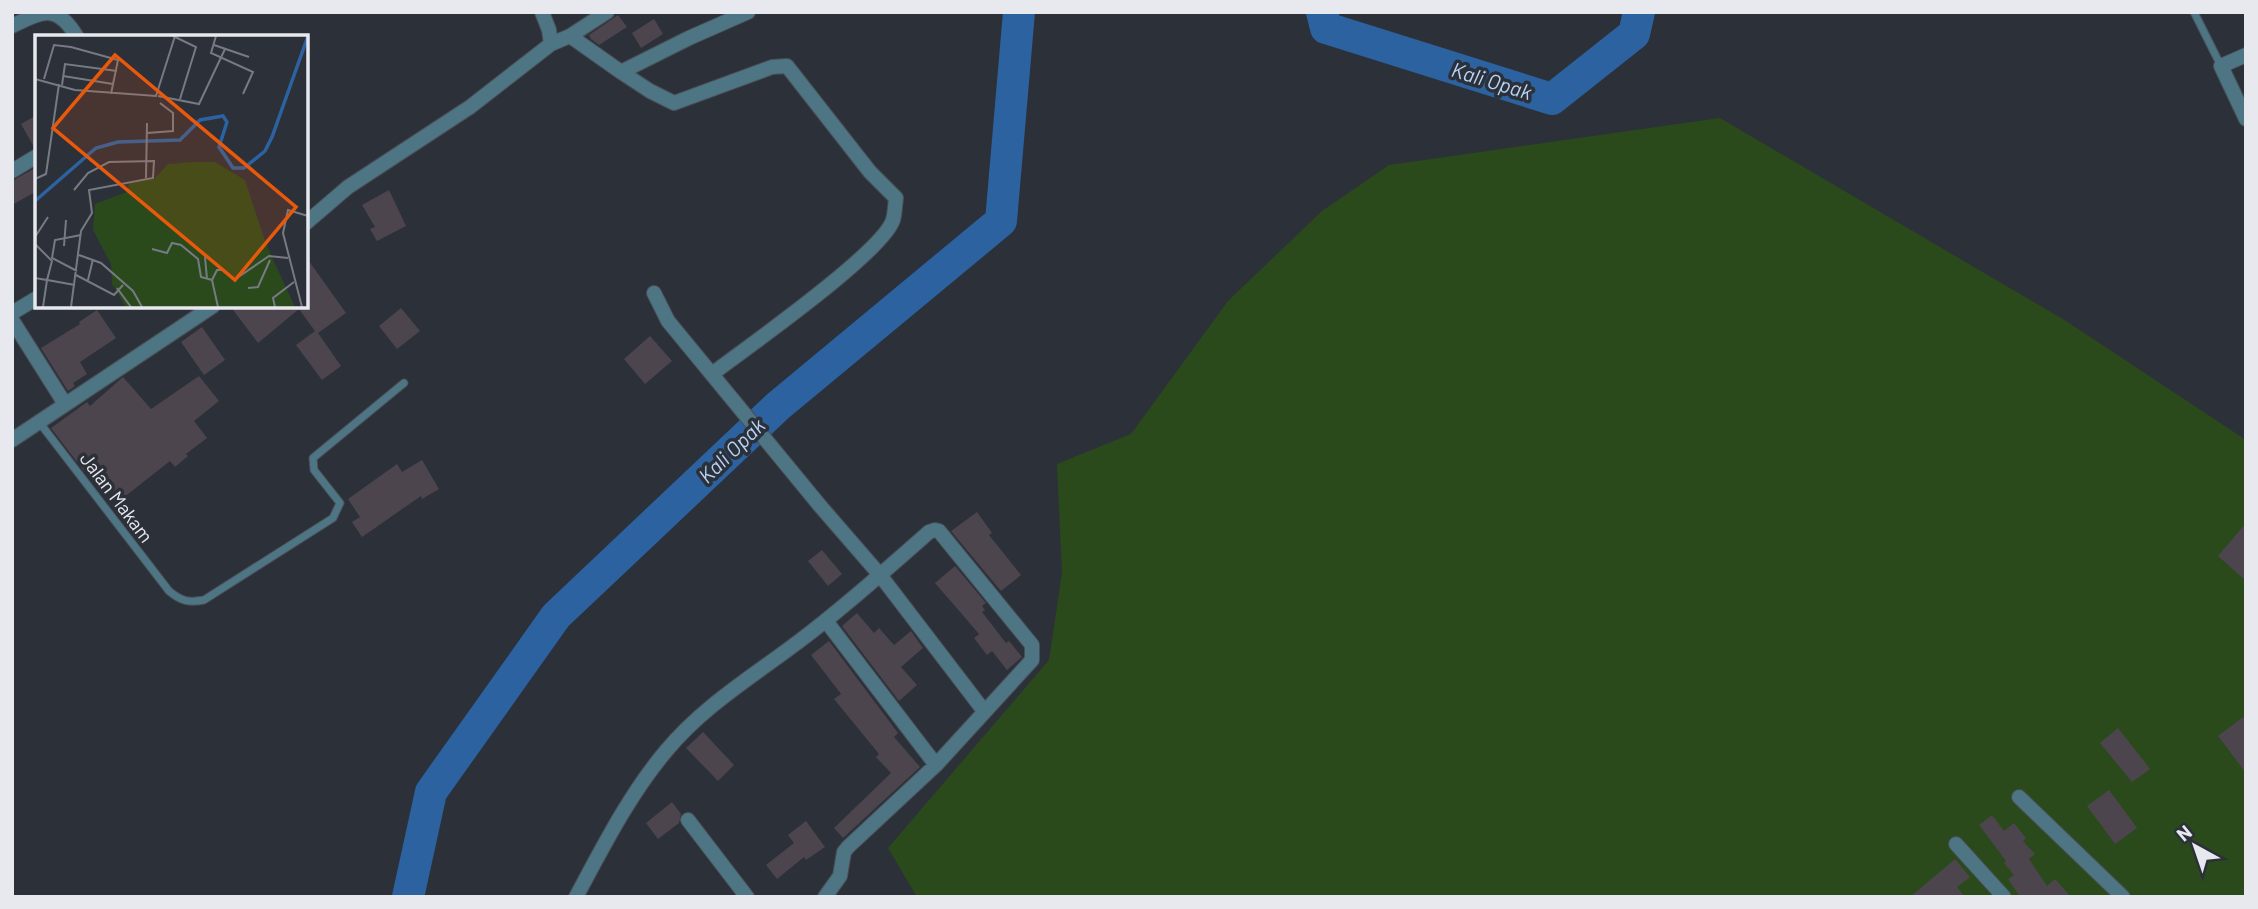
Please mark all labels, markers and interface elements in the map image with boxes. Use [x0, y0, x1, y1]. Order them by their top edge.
inset map [35, 35, 308, 308]
water label: Kali Opak [1449, 56, 1536, 104]
water label: Kali Opak [693, 412, 770, 488]
street label: Jalan Makam [76, 447, 158, 547]
north arrow [2160, 811, 2230, 881]
text: N [2172, 820, 2196, 845]

